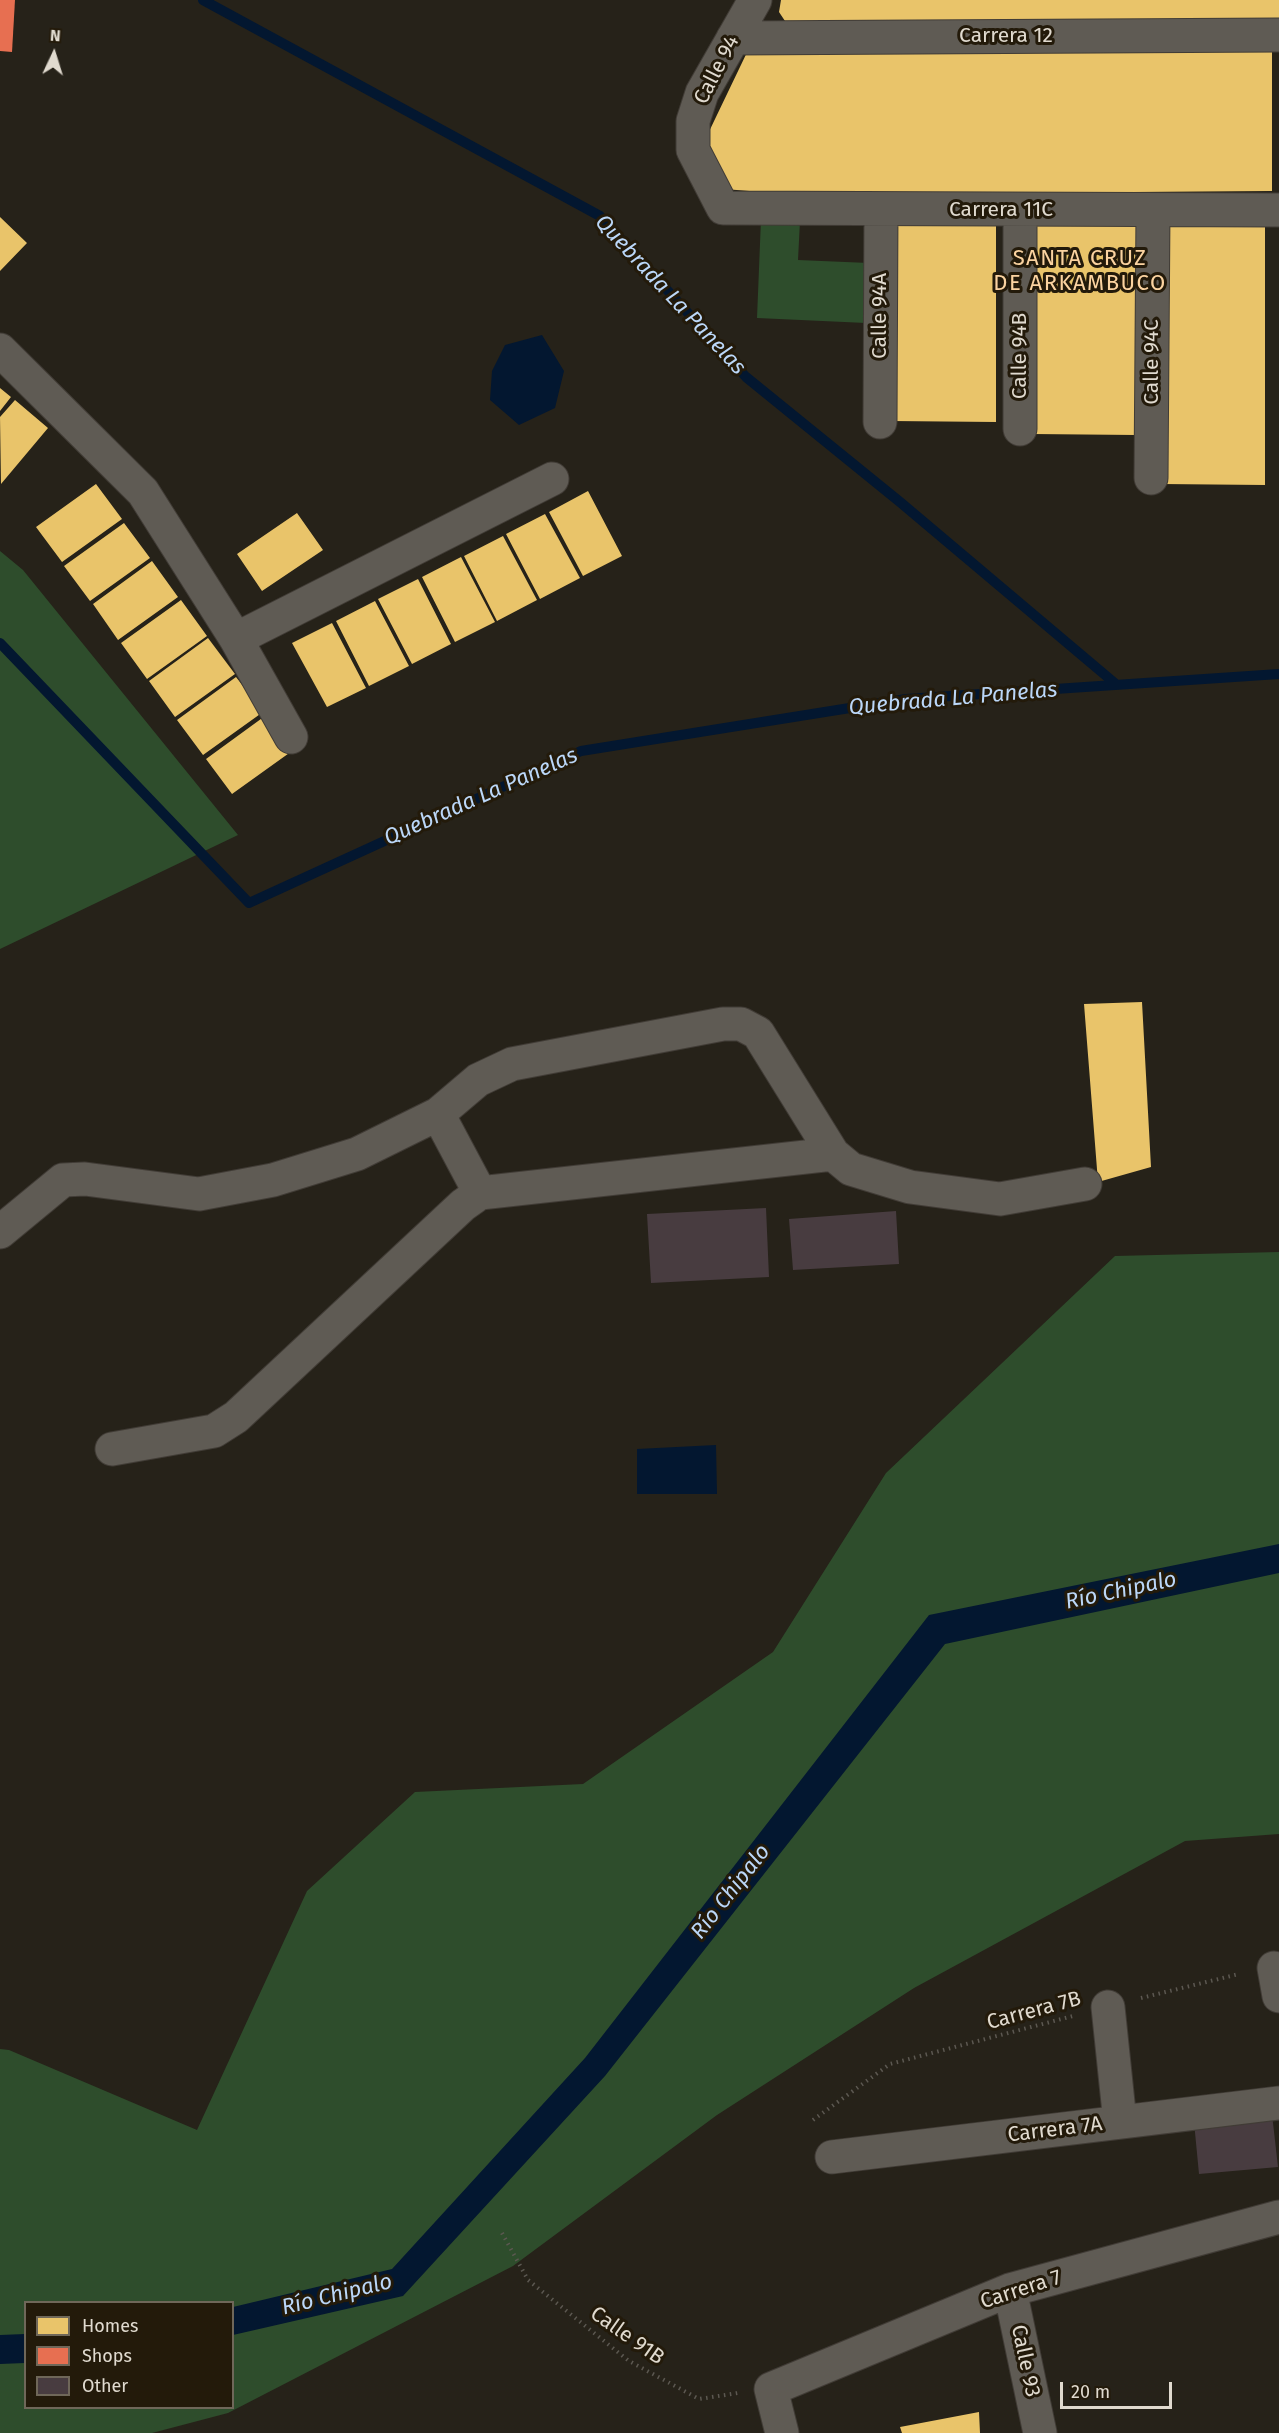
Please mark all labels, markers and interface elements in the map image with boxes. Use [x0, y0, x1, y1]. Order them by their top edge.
street label: Carrera 12 [959, 23, 1053, 49]
north arrow [24, 24, 84, 84]
text: N [49, 26, 61, 45]
street label: Calle 94 [689, 31, 745, 109]
street label: Carrera 11C [949, 197, 1053, 223]
water label: Quebrada La Panelas [589, 209, 751, 381]
district label: SANTA CRUZ DE ARKAMBUCO [993, 246, 1167, 298]
street label: Calle 94A [867, 273, 893, 359]
street label: Calle 94B [1007, 313, 1033, 399]
street label: Calle 94C [1139, 319, 1165, 405]
water label: Quebrada La Panelas [848, 677, 1058, 721]
water label: Quebrada La Panelas [380, 742, 582, 852]
water label: Río Chipalo [1063, 1566, 1179, 1616]
water label: Río Chipalo [686, 1839, 776, 1945]
street label: Carrera 7B [984, 1986, 1084, 2036]
street label: Carrera 7A [1006, 2112, 1104, 2148]
street label: Carrera 7 [977, 2265, 1065, 2315]
water label: Río Chipalo [279, 2269, 395, 2321]
legend [24, 2301, 234, 2409]
street label: Calle 91B [585, 2301, 669, 2371]
text: Homes [82, 2315, 138, 2337]
street label: Calle 93 [1005, 2323, 1045, 2399]
text: Shops [82, 2345, 132, 2367]
scale bar [1063, 2370, 1176, 2408]
text: Other [82, 2375, 128, 2397]
text: 20 m [1071, 2381, 1110, 2403]

